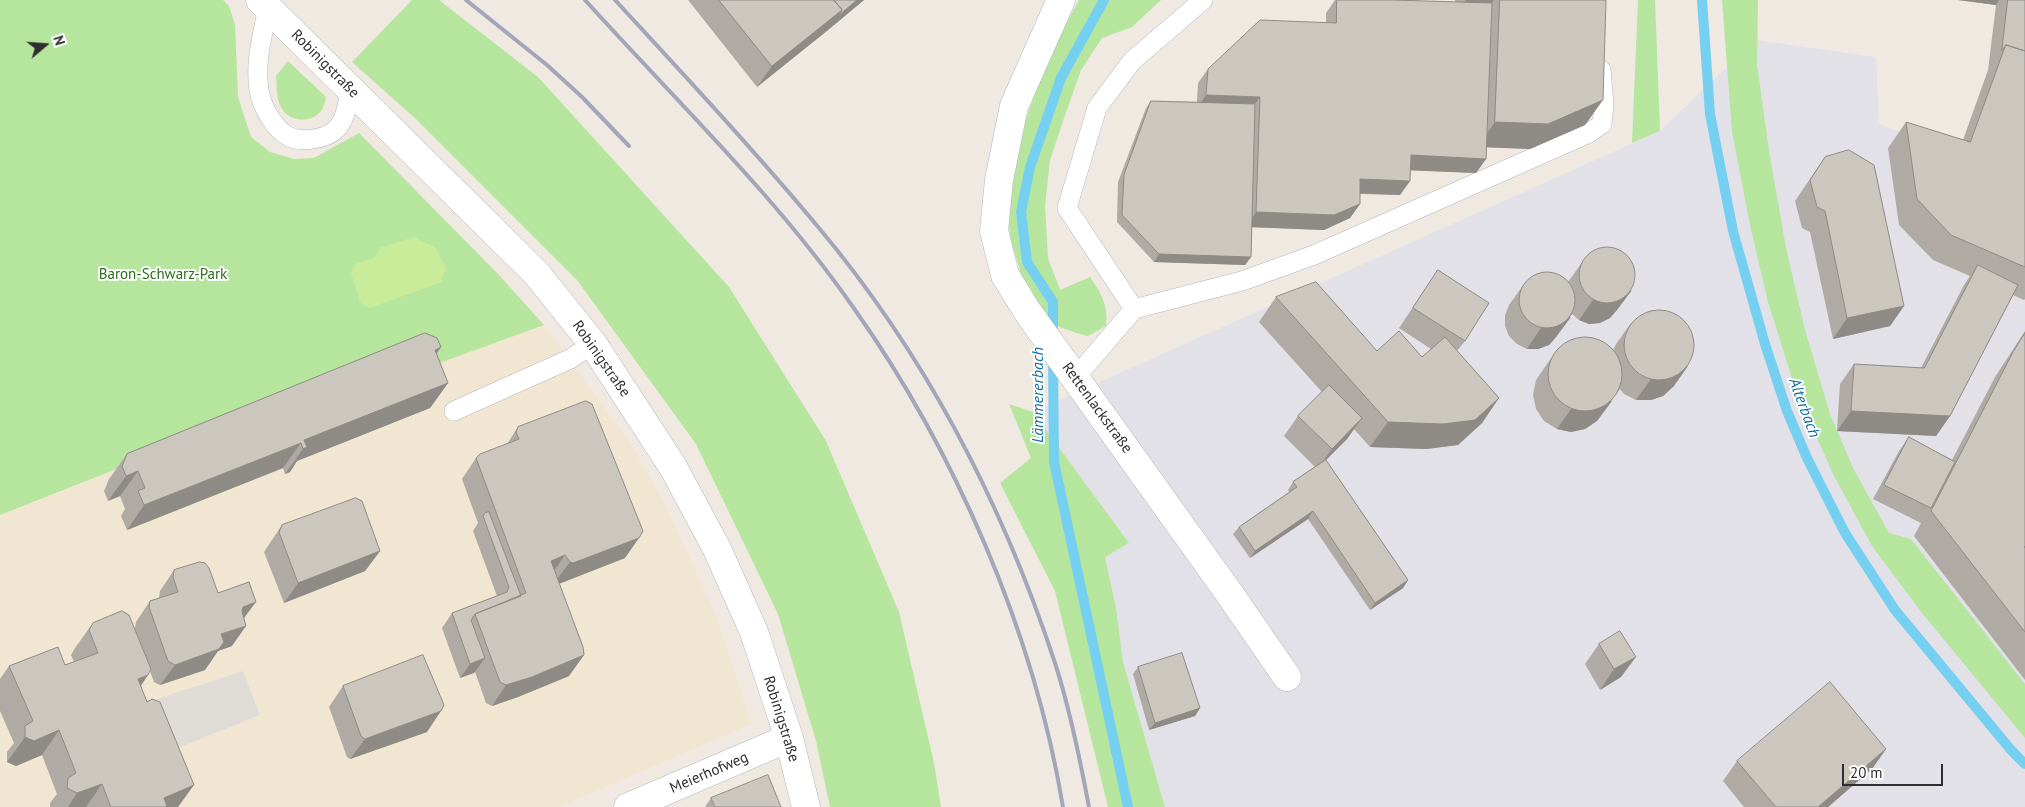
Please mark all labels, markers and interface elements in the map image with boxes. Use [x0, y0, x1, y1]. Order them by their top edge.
north arrow [20, 20, 70, 70]
street label: Robinigstraße [287, 26, 363, 102]
text: N [49, 33, 69, 48]
park label: Baron-Schwarz-Park [99, 266, 227, 284]
street label: Robinigstraße [568, 317, 634, 401]
water label: Lämmererbach [1028, 347, 1048, 443]
street label: Rettenlackstraße [1058, 359, 1136, 457]
water label: Alterbach [1784, 375, 1824, 441]
street label: Robinigstraße [759, 674, 803, 764]
street label: Meierhofweg [667, 748, 751, 798]
scale bar [1845, 754, 1946, 786]
text: 20 m [1850, 763, 1883, 782]

